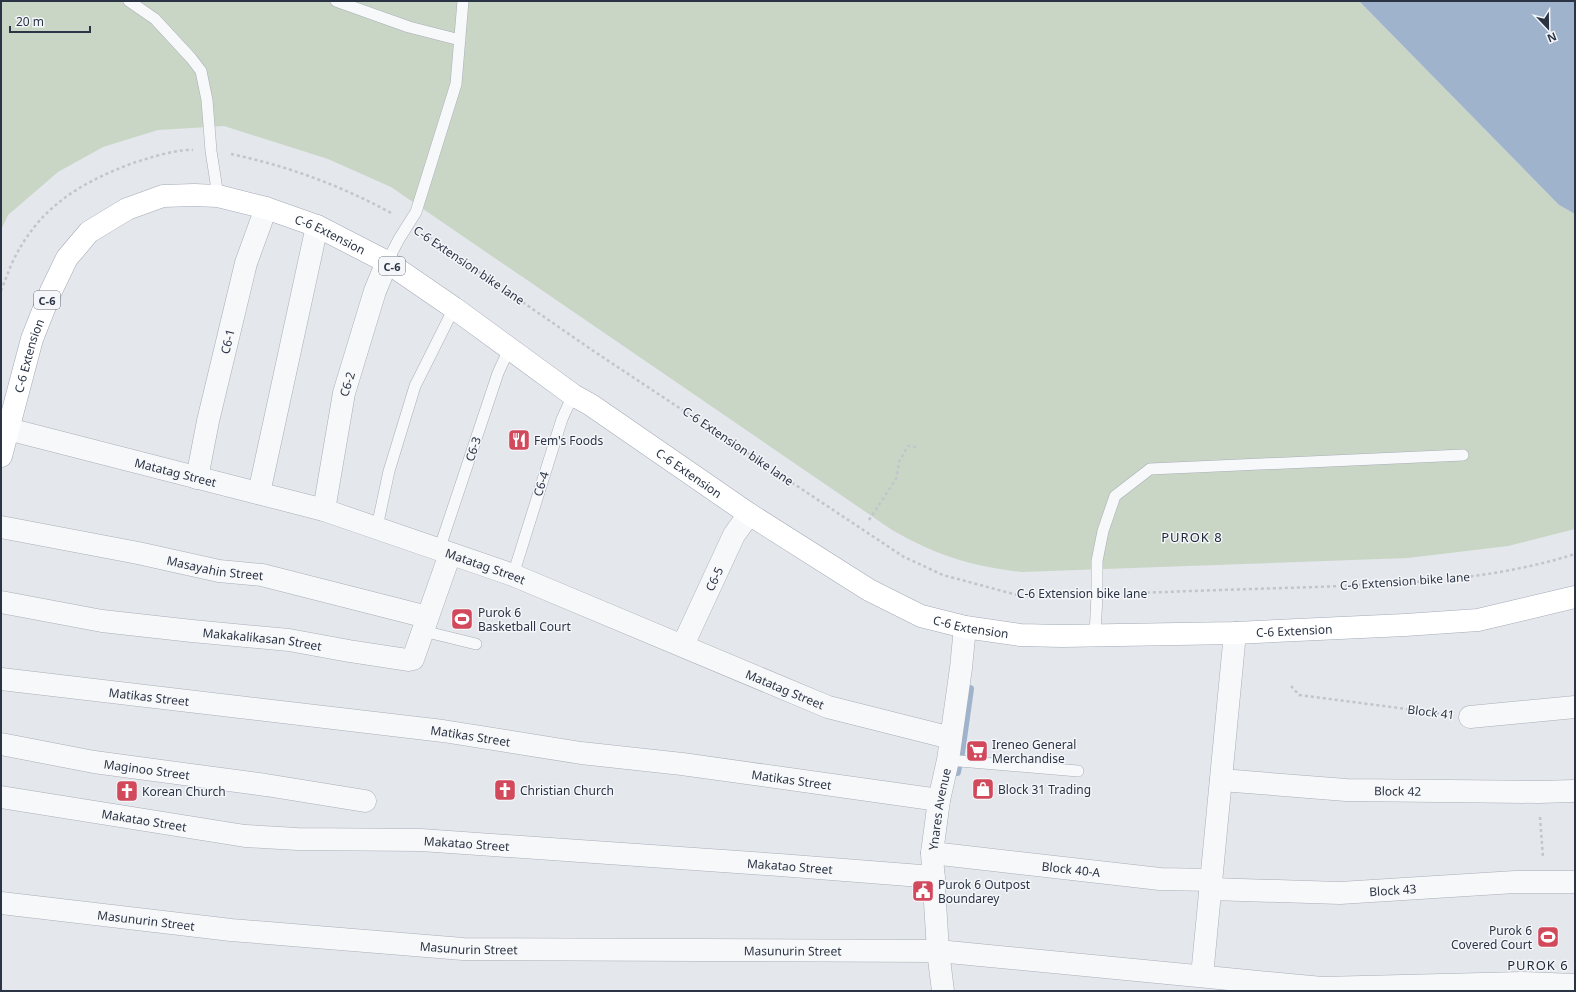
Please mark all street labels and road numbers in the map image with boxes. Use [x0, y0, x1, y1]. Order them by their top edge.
street label: C-6 Extension [292, 210, 369, 258]
street label: C-6 Extension bike lane [410, 221, 528, 309]
road number: C-6 [379, 257, 405, 275]
road number: C-6 [34, 291, 60, 309]
street label: C-6 Extension [10, 316, 48, 395]
street label: C6-1 [216, 327, 238, 356]
street label: C6-2 [335, 369, 359, 399]
street label: C-6 Extension bike lane [680, 404, 796, 488]
street label: C6-3 [461, 434, 485, 464]
street label: C-6 Extension [654, 445, 724, 501]
street label: Matatag Street [133, 453, 219, 491]
street label: C6-4 [529, 469, 553, 499]
street label: Matatag Street [443, 544, 529, 588]
street label: Masayahin Street [165, 551, 265, 584]
street label: C6-5 [701, 564, 727, 594]
street label: C-6 Extension bike lane [1339, 568, 1471, 594]
street label: C-6 Extension bike lane [1017, 585, 1147, 602]
street label: C-6 Extension [931, 611, 1010, 642]
street label: C-6 Extension [1255, 620, 1333, 641]
street label: Makakalikasan Street [202, 624, 324, 654]
street label: Matatag Street [743, 665, 828, 713]
street label: Matikas Street [108, 683, 191, 710]
street label: Block 41 [1407, 701, 1455, 723]
street label: Matikas Street [430, 721, 512, 750]
street label: Maginoo Street [103, 755, 192, 783]
street label: Matikas Street [750, 765, 833, 793]
street label: Ynares Avenue [924, 766, 955, 851]
street label: Block 42 [1374, 782, 1421, 799]
street label: Makatao Street [100, 805, 189, 835]
street label: Makatao Street [423, 832, 511, 855]
street label: Makatao Street [747, 854, 834, 878]
street label: Block 40-A [1041, 857, 1102, 881]
street label: Block 43 [1369, 880, 1417, 900]
street label: Masunurin Street [96, 906, 196, 934]
street label: Masunurin Street [419, 937, 518, 958]
street label: Masunurin Street [744, 942, 842, 959]

